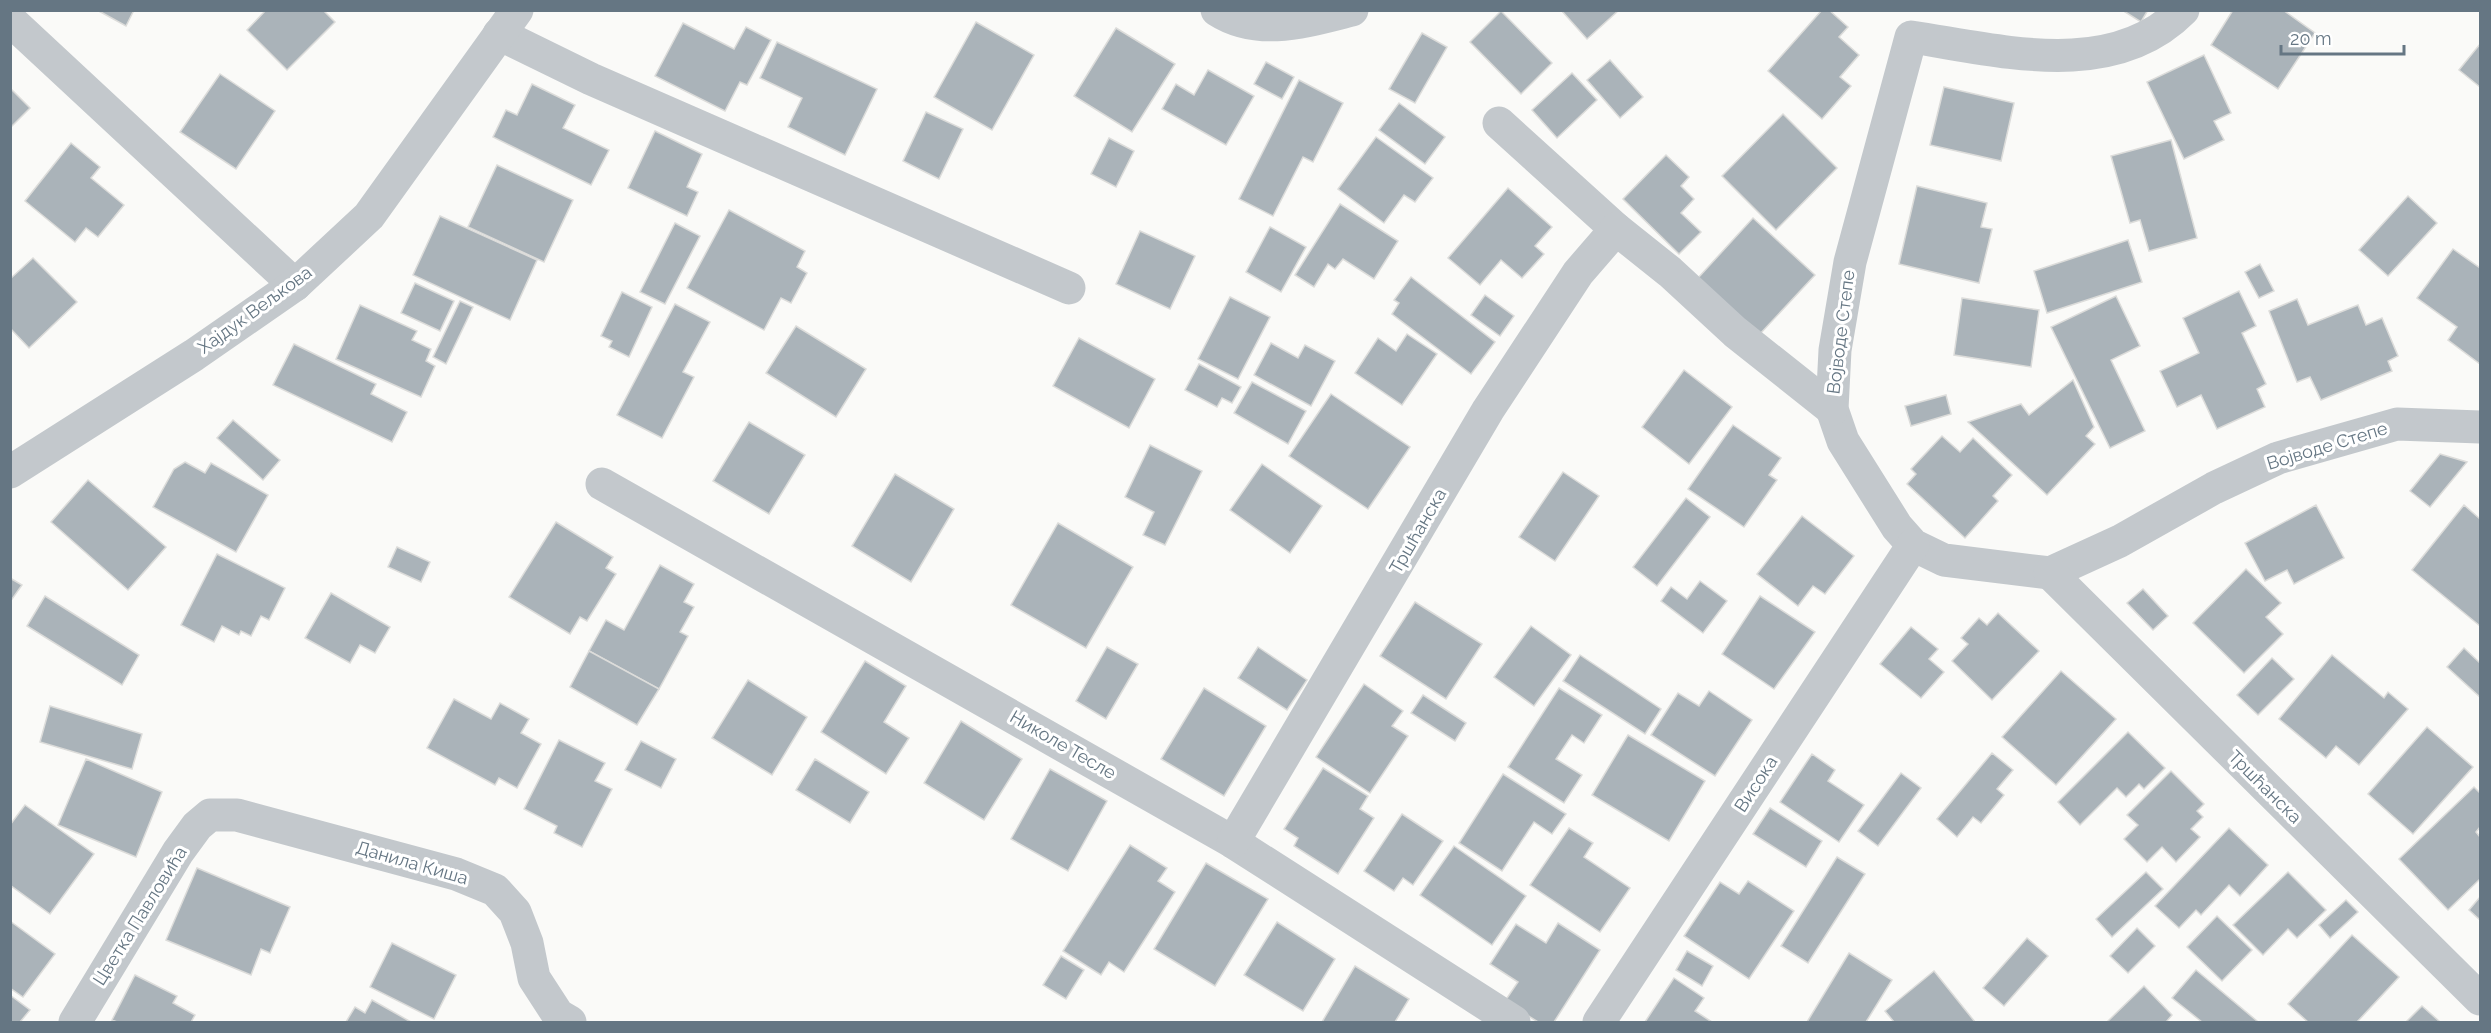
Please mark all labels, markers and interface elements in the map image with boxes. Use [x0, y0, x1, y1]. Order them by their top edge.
scale bar [2281, 18, 2404, 56]
text: 20 m [2290, 28, 2332, 49]
street label: Хајдук Вељкова [194, 261, 316, 358]
street label: Војводе Степе [1822, 268, 1859, 395]
street label: Војводе Степе [2264, 417, 2390, 474]
street label: Тршћанска [1385, 484, 1450, 577]
street label: Николе Тесле [1007, 706, 1120, 784]
street label: Тршћанска [2224, 746, 2306, 828]
street label: Висока [1730, 752, 1781, 816]
street label: Данила Киша [354, 837, 470, 889]
street label: Цветка Павловића [88, 842, 191, 989]

